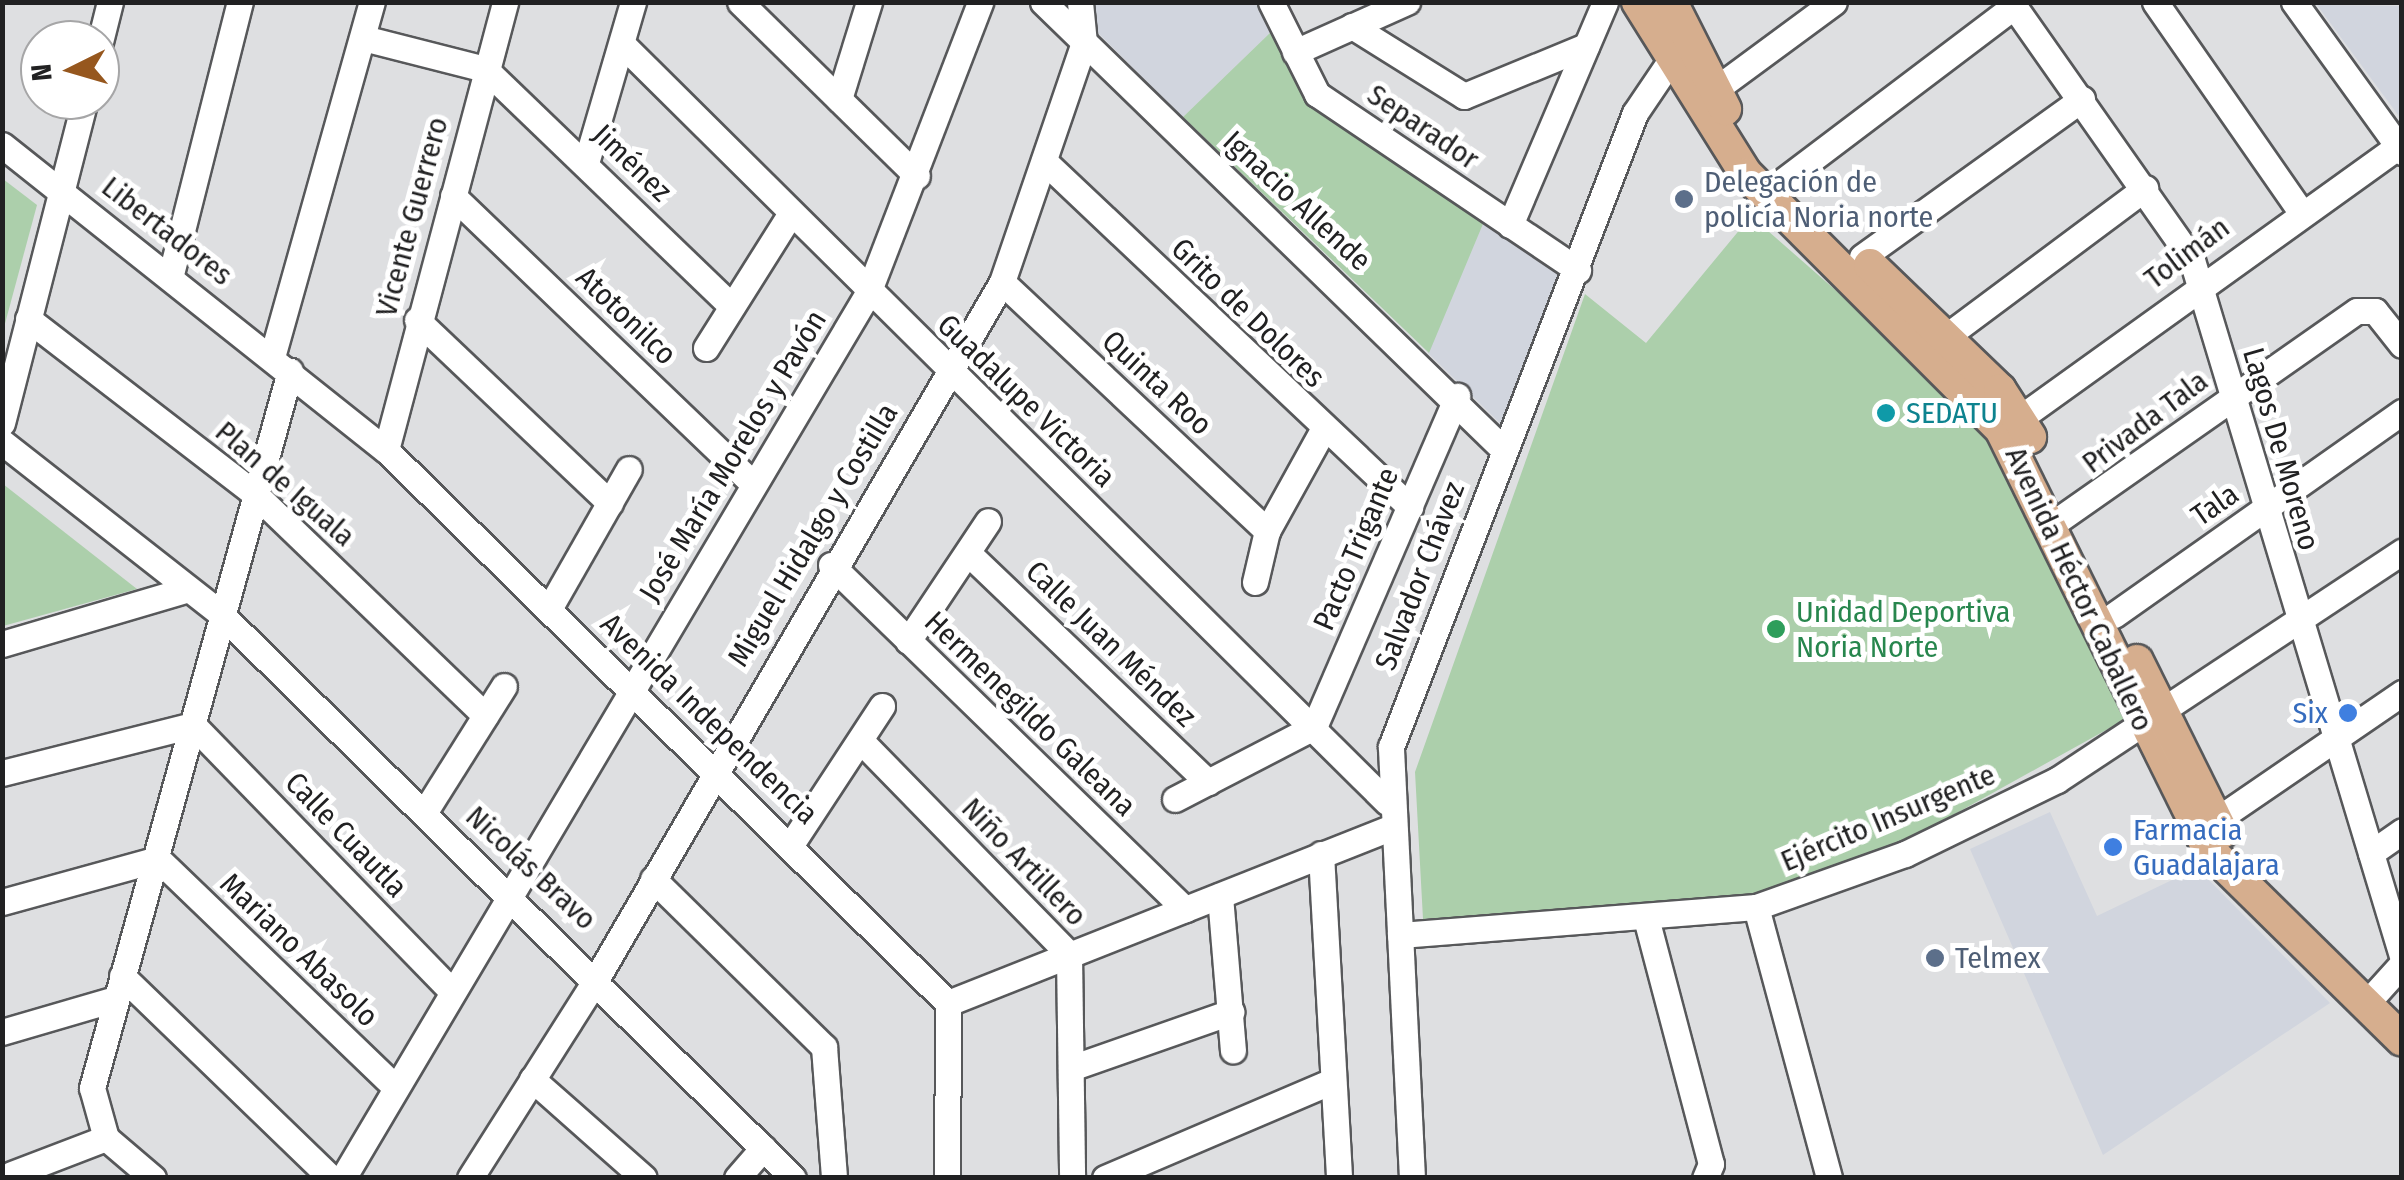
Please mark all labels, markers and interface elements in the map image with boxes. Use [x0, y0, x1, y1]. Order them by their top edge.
north arrow [20, 20, 120, 120]
text: N [24, 63, 59, 82]
street label: Separador [1360, 77, 1486, 177]
street label: Vicente Guerrero [368, 113, 456, 321]
street label: Jiménez [585, 117, 679, 209]
street label: Ignacio Allende [1216, 123, 1378, 279]
place label: Delegación de policía Noria norte [1704, 164, 1933, 234]
street label: Libertadores [95, 169, 239, 293]
marker: Delegación de policía Noria norte [1673, 188, 1695, 210]
street label: Tolimán [2137, 209, 2237, 297]
street label: Grito de Dolores [1164, 231, 1332, 395]
street label: Atotonilco [568, 260, 684, 372]
street label: José María Morelos y Pavón [632, 304, 834, 608]
street label: Guadalupe Victoria [930, 307, 1122, 495]
street label: Quinta Roo [1095, 323, 1219, 443]
street label: Lagos De Moreno [2235, 343, 2327, 555]
street label: Privada Tala [2075, 363, 2215, 481]
place label: SEDATU [1906, 395, 1998, 431]
street label: Miguel Hidalgo y Costilla [720, 397, 906, 673]
marker: SEDATU [1875, 402, 1897, 424]
street label: Plan de Iguala [208, 414, 362, 554]
street label: Avenida Héctor Caballero [1997, 441, 2161, 737]
street label: Pacto Trigante [1306, 462, 1406, 636]
street label: Tala [2184, 476, 2246, 534]
street label: Salvador Chávez [1368, 477, 1472, 675]
street label: Calle Juan Méndez [1018, 554, 1204, 734]
place label: Unidad Deportiva Noria Norte [1796, 594, 2010, 664]
street label: Hermenegildo Galeana [917, 604, 1143, 824]
street label: Avenida Independencia [593, 606, 825, 832]
marker: Unidad Deportiva Noria Norte [1765, 618, 1787, 640]
place label: Six [2292, 695, 2328, 731]
marker: Six [2337, 702, 2359, 724]
street label: Ejército Insurgente [1775, 757, 2001, 879]
street label: Calle Cuautla [278, 765, 414, 905]
street label: Niño Artillero [954, 791, 1094, 933]
street label: Nicolás Bravo [458, 799, 604, 937]
place label: Farmacia Guadalajara [2133, 812, 2280, 882]
marker: Farmacia Guadalajara [2102, 836, 2124, 858]
street label: Mariano Abasolo [213, 866, 385, 1034]
place label: Telmex [1955, 940, 2041, 976]
marker: Telmex [1924, 947, 1946, 969]

